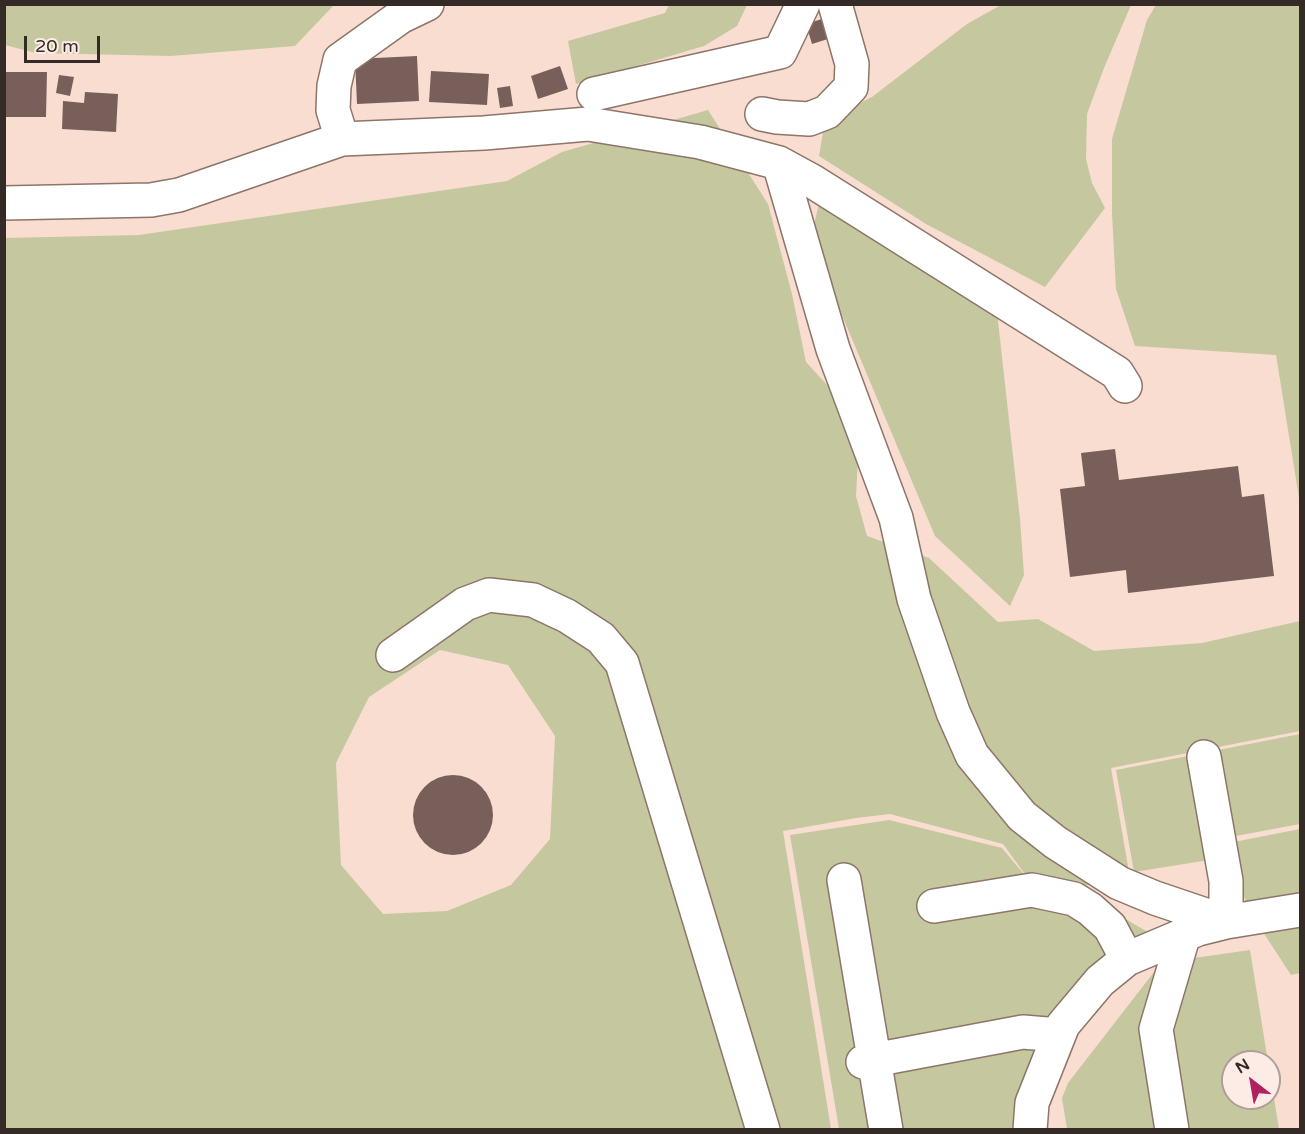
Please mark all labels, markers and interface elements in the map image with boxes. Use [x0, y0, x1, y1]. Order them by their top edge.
scale bar [27, 24, 104, 62]
text: 20 m [35, 35, 79, 57]
north arrow [1221, 1050, 1281, 1110]
text: N [1232, 1054, 1253, 1078]

